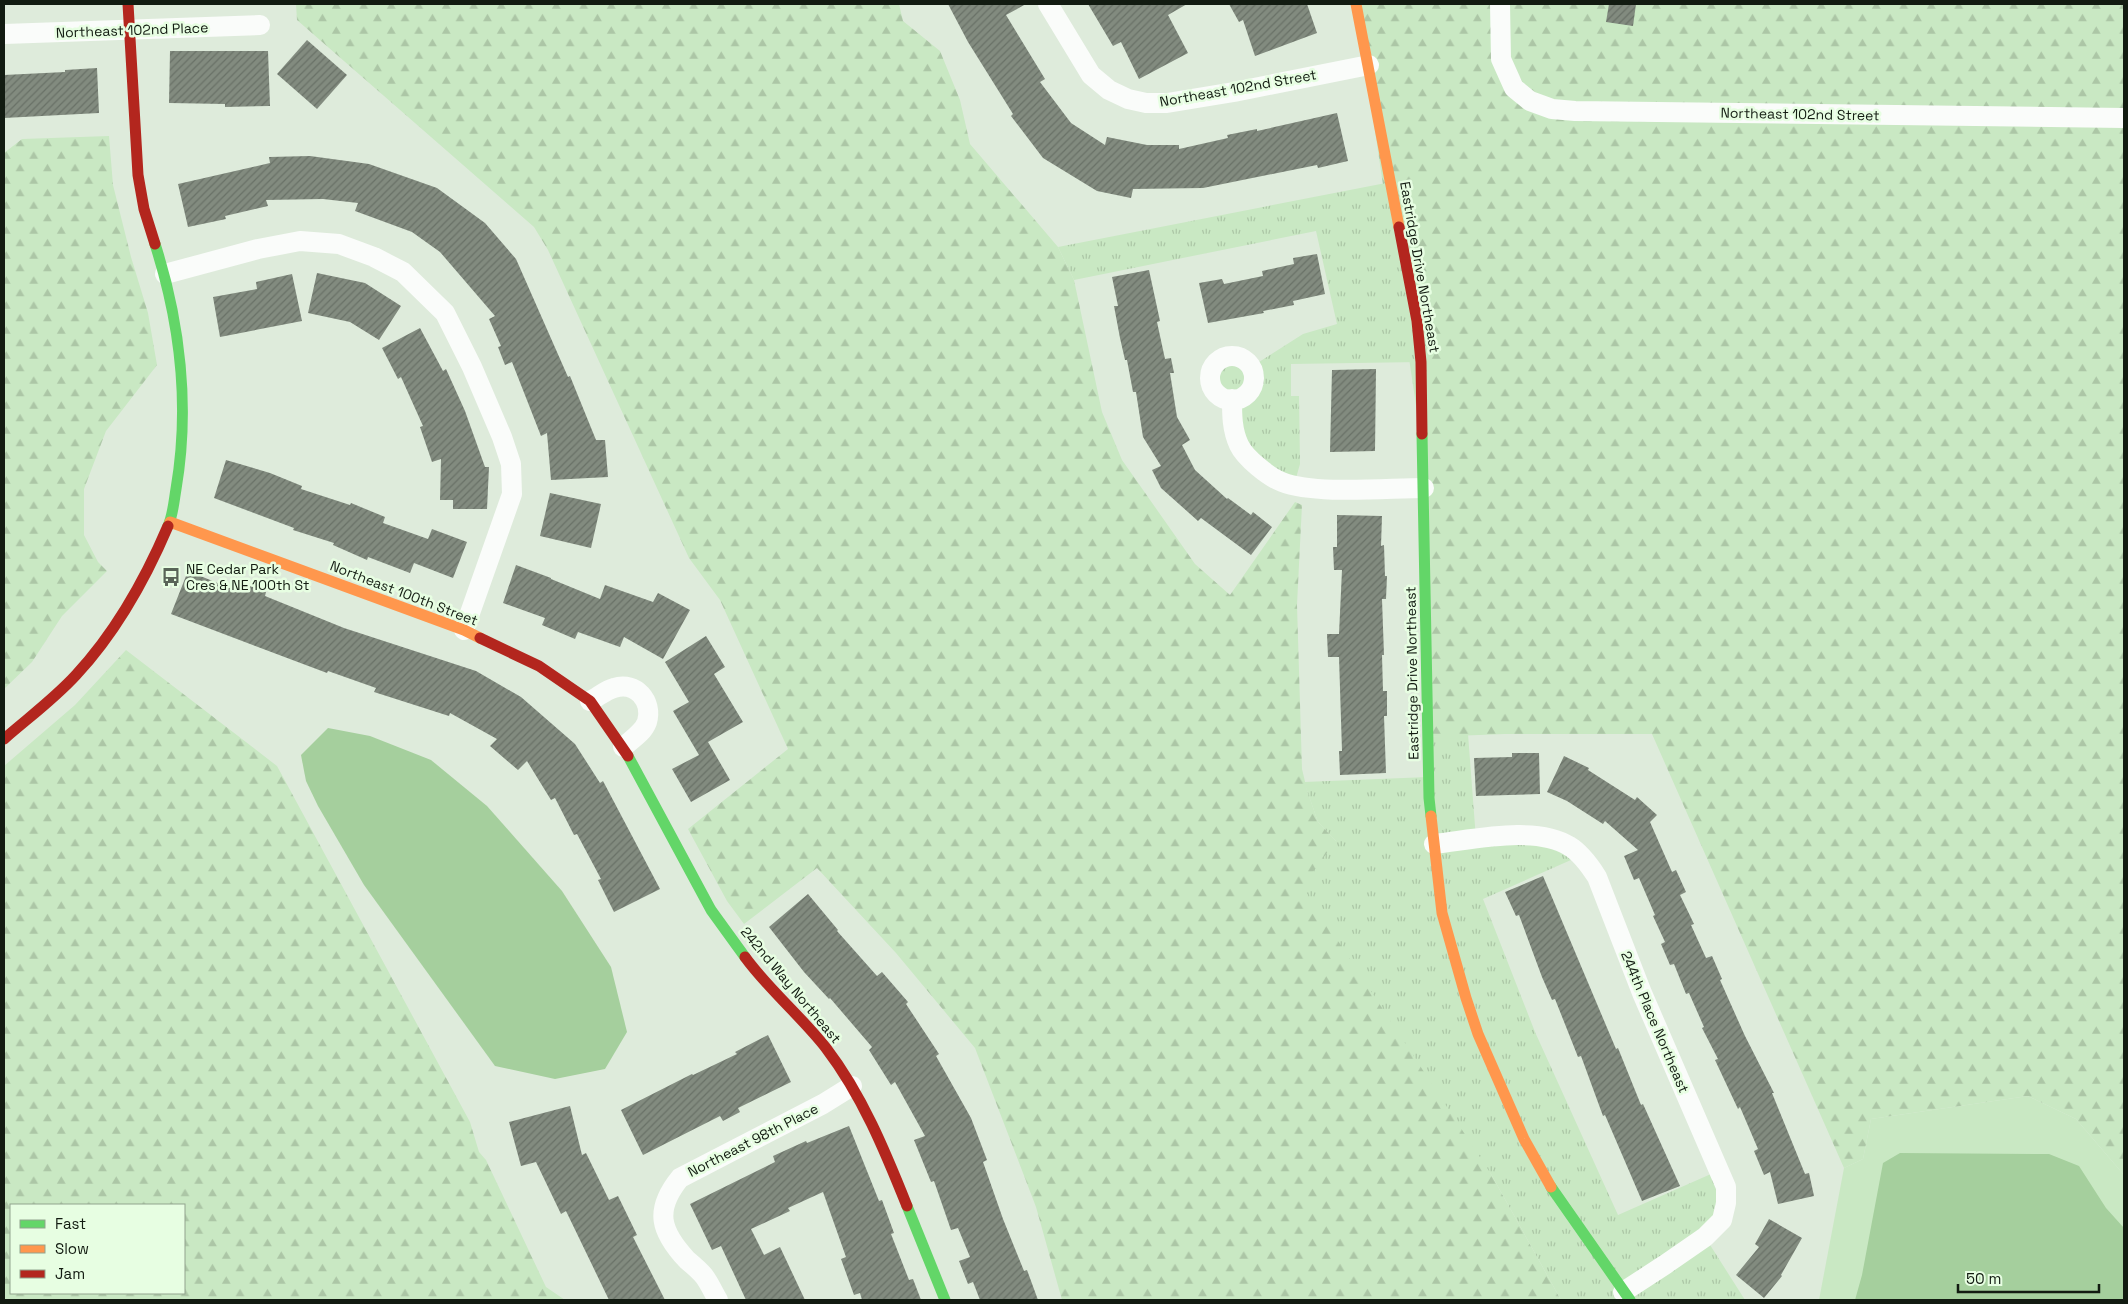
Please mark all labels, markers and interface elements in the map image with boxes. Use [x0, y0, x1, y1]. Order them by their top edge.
street label: Northeast 102nd Place [55, 18, 209, 42]
street label: Northeast 102nd Street [1158, 65, 1318, 111]
street label: Northeast 102nd Street [1720, 104, 1880, 124]
street label: Eastridge Drive Northeast [1396, 180, 1444, 354]
street label: Northeast 100th Street [327, 556, 481, 630]
place label: NE Cedar Park Cres & NE 100th St [186, 560, 310, 594]
bus stop icon: NE Cedar Park Cres & NE 100th St [160, 566, 182, 588]
street label: Eastridge Drive Northeast [1401, 586, 1423, 760]
street label: 242nd Way Northeast [737, 923, 845, 1047]
street label: 244th Place Northeast [1617, 948, 1693, 1096]
street label: Northeast 98th Place [685, 1099, 821, 1181]
legend [10, 1204, 185, 1294]
text: Fast [55, 1214, 86, 1233]
text: Slow [55, 1239, 89, 1258]
scale bar [1958, 1262, 2099, 1294]
text: Jam [55, 1264, 85, 1283]
text: 50 m [1966, 1269, 2001, 1288]

